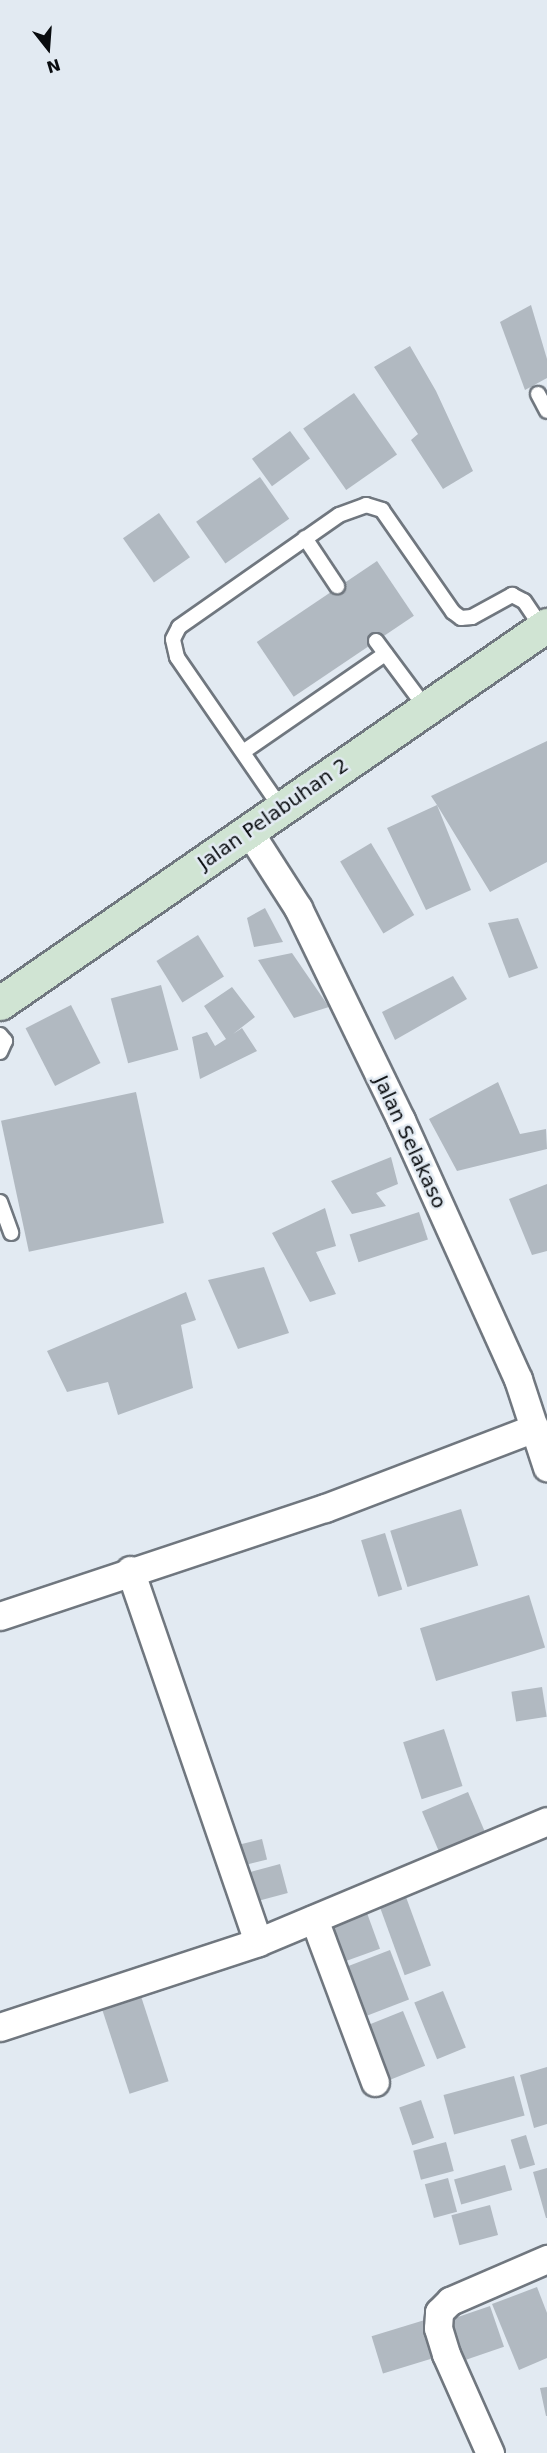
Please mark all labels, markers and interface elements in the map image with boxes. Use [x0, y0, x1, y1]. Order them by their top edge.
north arrow [18, 18, 78, 78]
text: N [44, 55, 63, 77]
street label: Jalan Pelabuhan 2 [193, 753, 353, 875]
street label: Jalan Selakaso [369, 1072, 451, 1212]

